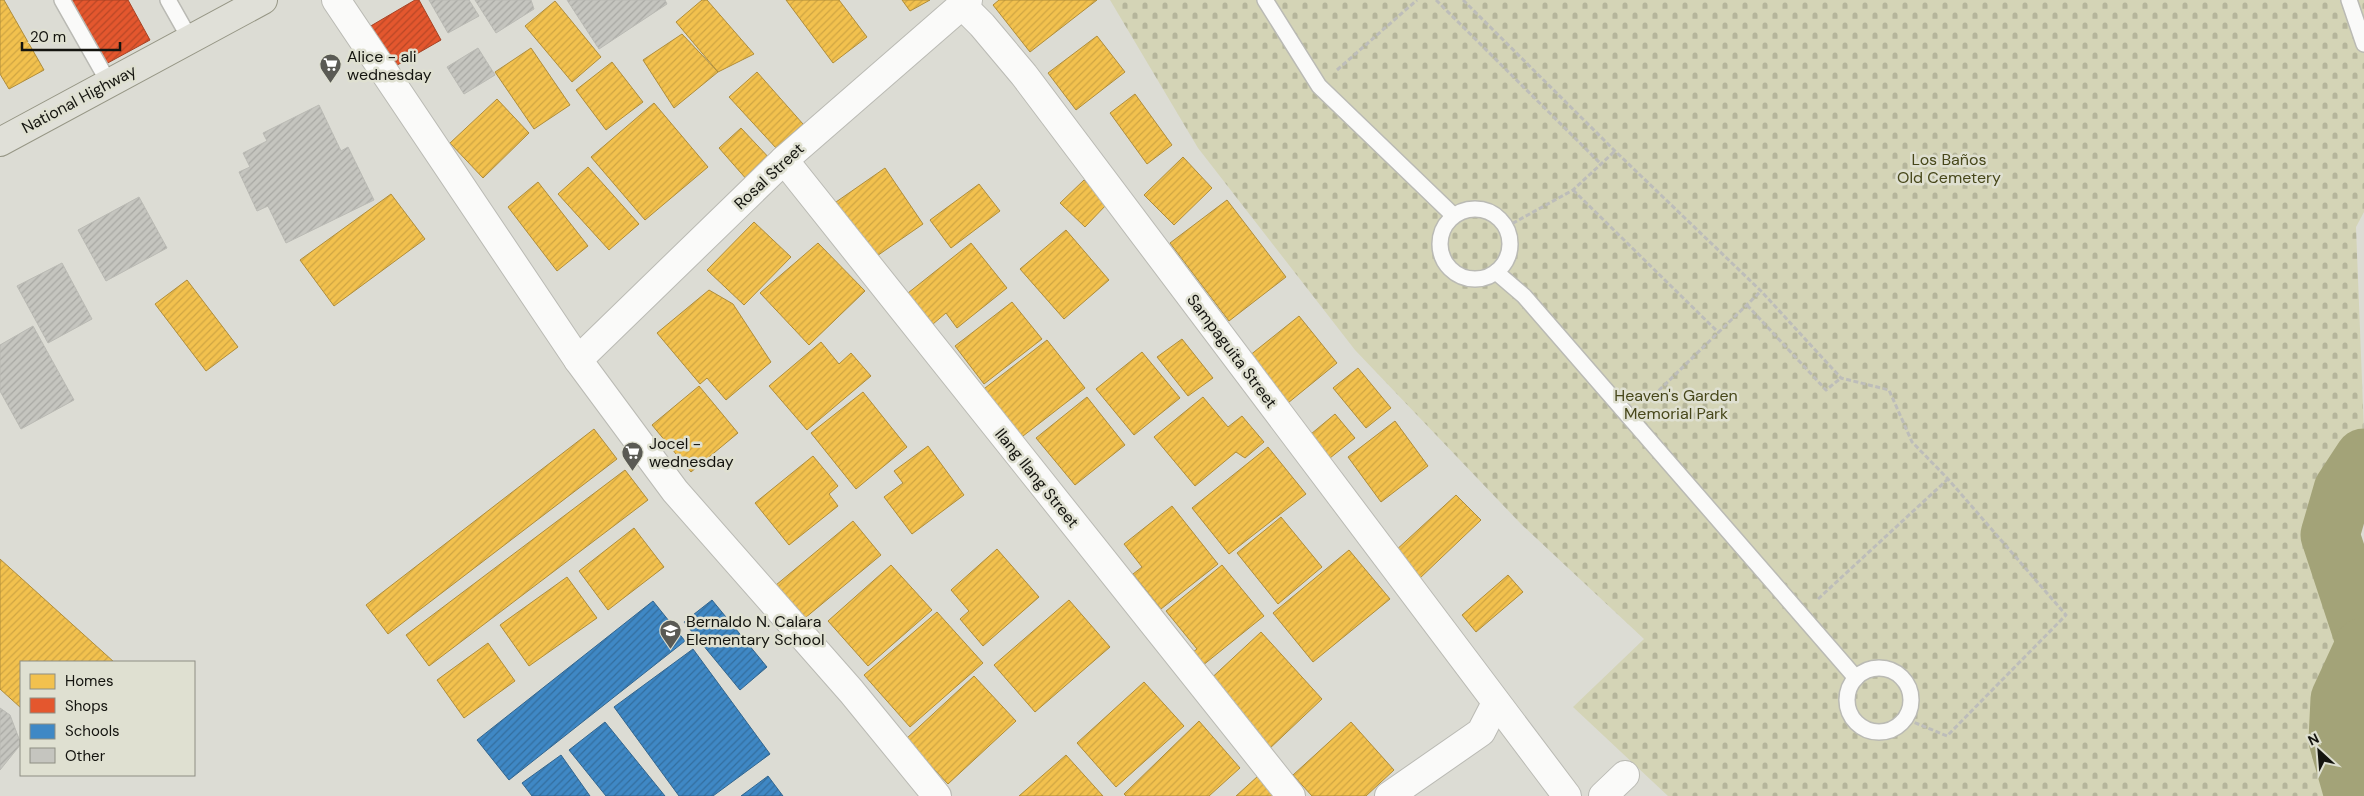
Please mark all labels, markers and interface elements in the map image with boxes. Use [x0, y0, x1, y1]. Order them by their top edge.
scale bar [22, 20, 120, 52]
text: 20 m [30, 27, 66, 47]
place label: Alice - ali wednesday [347, 46, 432, 85]
supermarket icon: Alice - ali wednesday [319, 53, 343, 84]
street label: National Highway [18, 60, 140, 138]
street label: Rosal Street [730, 138, 808, 214]
park label: Los Baños Old Cemetery [1897, 149, 2001, 188]
street label: Sampaguita Street [1182, 290, 1282, 412]
park label: Heaven's Garden Memorial Park [1614, 385, 1738, 424]
street label: Ilang Ilang Street [990, 424, 1084, 532]
place label: Jocel - wednesday [649, 433, 734, 472]
supermarket icon: Jocel - wednesday [621, 440, 645, 471]
place label: Bernaldo N. Calara Elementary School [686, 611, 824, 650]
school or university icon: Bernaldo N. Calara Elementary School [658, 618, 682, 649]
legend [20, 661, 195, 776]
text: Homes [65, 671, 114, 691]
text: Shops [65, 696, 108, 716]
text: Schools [65, 721, 120, 741]
north arrow [2294, 726, 2344, 776]
text: N [2305, 729, 2322, 750]
text: Other [65, 746, 106, 766]

